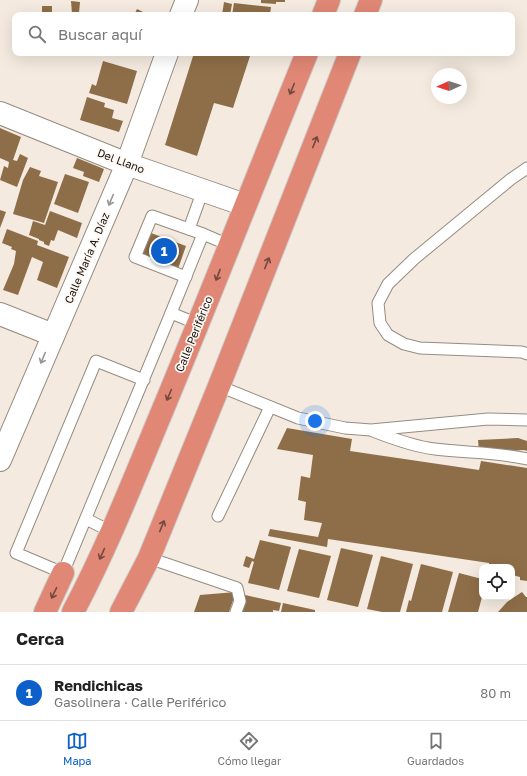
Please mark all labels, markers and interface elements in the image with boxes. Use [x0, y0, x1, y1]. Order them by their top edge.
search box [12, 12, 515, 56]
icon: search [26, 23, 48, 45]
text: Buscar aquí [58, 25, 142, 43]
north arrow [431, 68, 467, 104]
one-way arrow [288, 83, 296, 95]
one-way arrow [312, 136, 320, 148]
street label: Del Llano [96, 146, 147, 176]
one-way arrow [107, 194, 115, 206]
street label: Calle María A. Díaz [61, 210, 112, 305]
pin: 1 [151, 236, 177, 266]
one-way arrow [264, 257, 272, 269]
one-way arrow [213, 268, 221, 280]
street label: Calle Periférico [172, 294, 215, 374]
one-way arrow [39, 352, 47, 364]
one-way arrow [164, 389, 172, 401]
your location [305, 411, 325, 431]
one-way arrow [159, 521, 167, 533]
one-way arrow [98, 547, 105, 559]
map controls [479, 564, 515, 600]
button: locate [479, 564, 515, 600]
one-way arrow [50, 586, 57, 598]
text: Cerca [16, 628, 64, 649]
text: Rendichicas [54, 676, 143, 694]
text: 1 [26, 685, 32, 701]
text: 80 m [480, 685, 511, 701]
text: Gasolinera · Calle Periférico [54, 694, 226, 710]
tab: Mapa [63, 730, 92, 767]
tab: Cómo llegar [217, 730, 281, 767]
tab: Guardados [407, 730, 464, 767]

